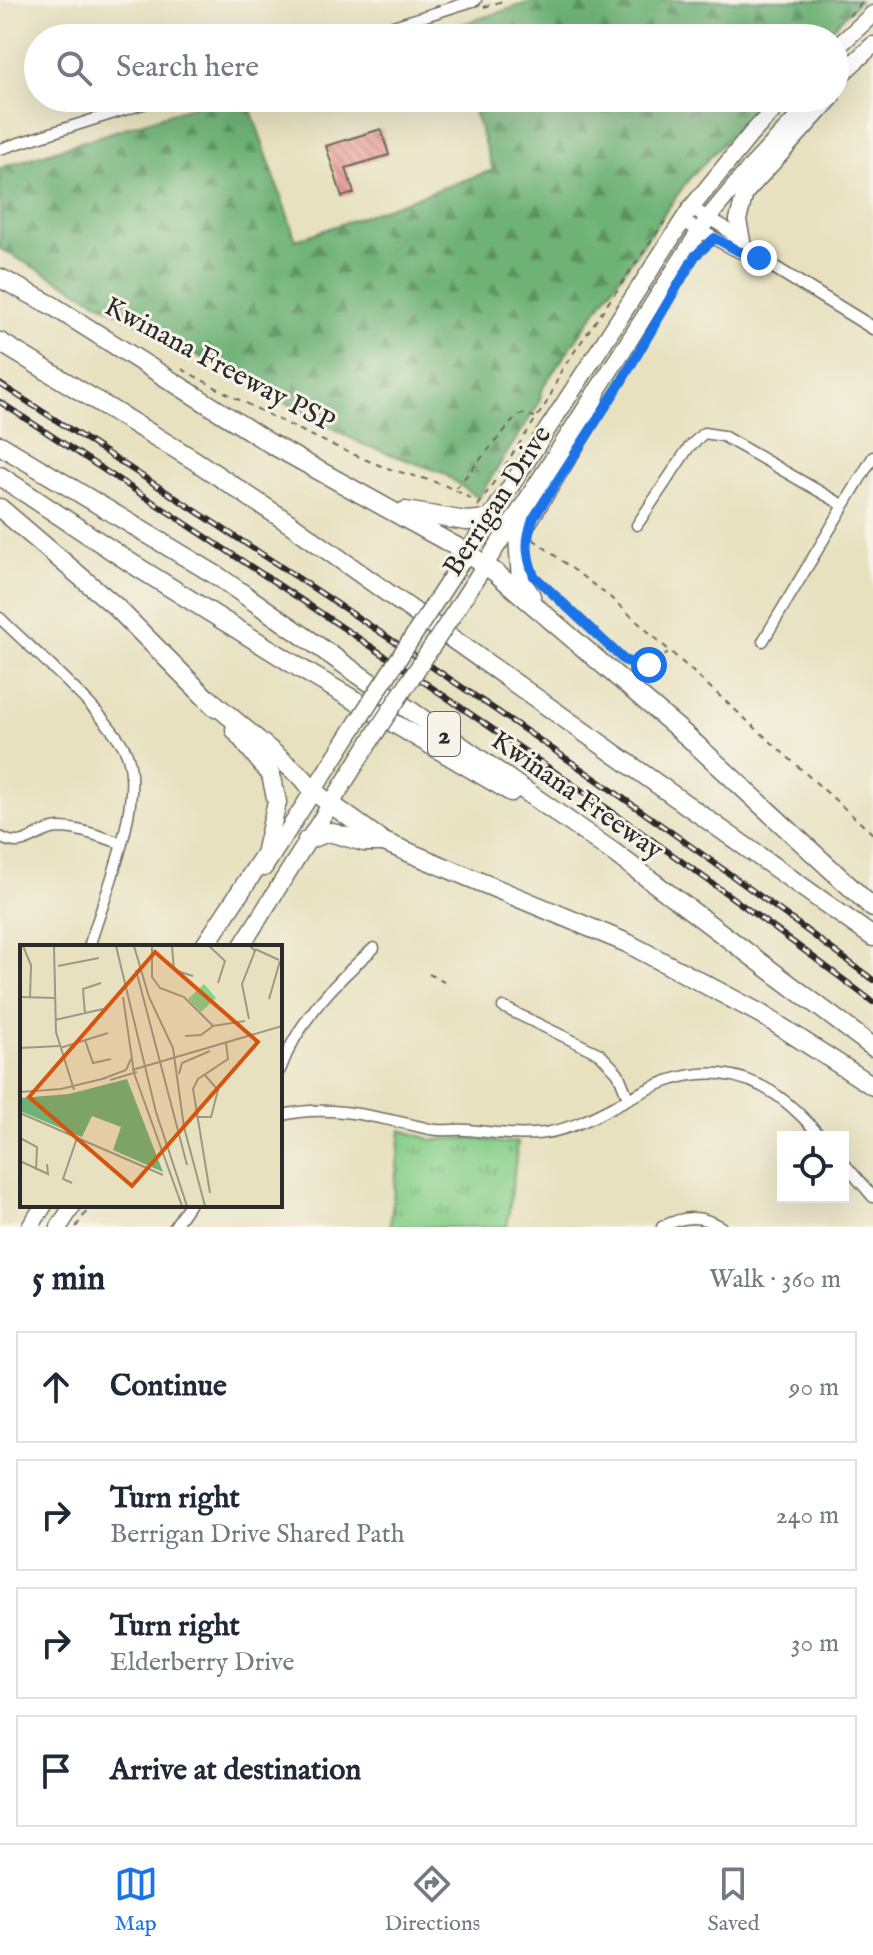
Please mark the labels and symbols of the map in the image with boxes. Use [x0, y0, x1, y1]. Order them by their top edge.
route end [741, 240, 777, 276]
street label: Kwinana Freeway PSP [98, 290, 340, 441]
street label: Berrigan Drive [436, 419, 560, 583]
route start [631, 647, 667, 683]
road number: 2 [428, 712, 460, 756]
street label: Kwinana Freeway [483, 724, 670, 869]
inset map [20, 945, 282, 1207]

